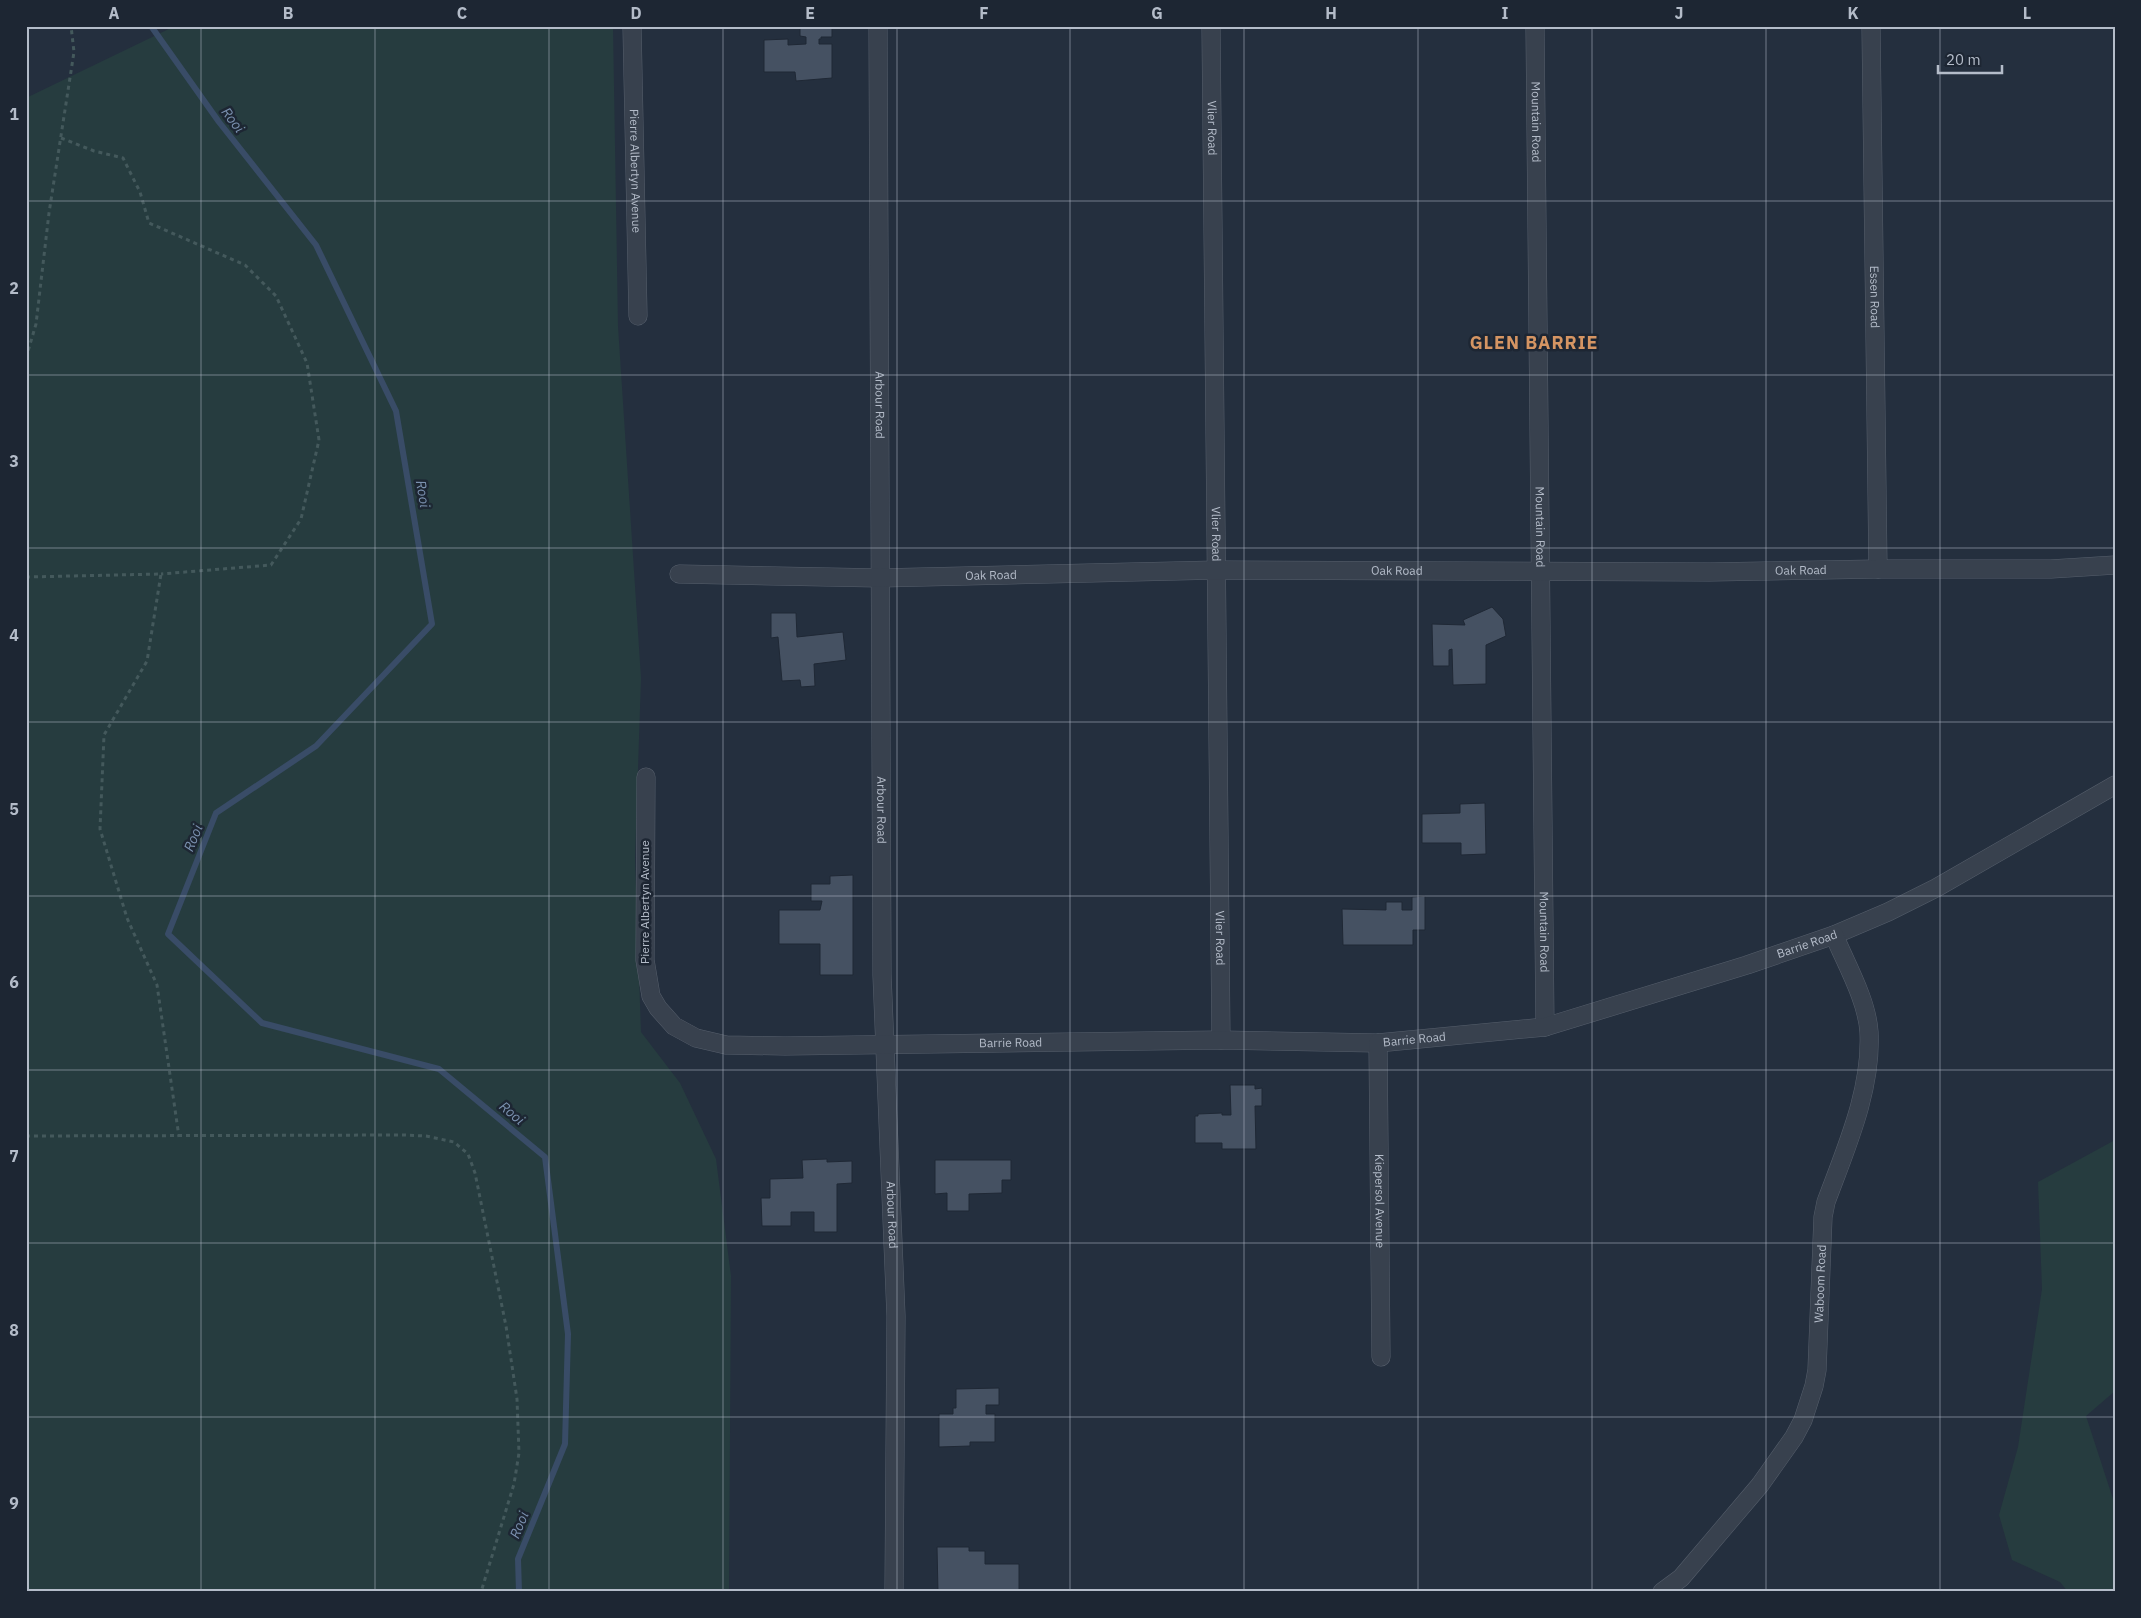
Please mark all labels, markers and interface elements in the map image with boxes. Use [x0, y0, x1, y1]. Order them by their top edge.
text: A [109, 3, 120, 23]
text: B [283, 3, 294, 23]
text: C [457, 3, 467, 23]
text: D [630, 3, 642, 23]
text: E [805, 3, 815, 23]
text: F [979, 3, 989, 23]
text: G [1151, 3, 1163, 23]
text: H [1325, 3, 1337, 23]
text: I [1502, 3, 1509, 23]
text: J [1675, 3, 1683, 23]
text: K [1847, 3, 1859, 23]
text: L [2023, 3, 2031, 23]
scale bar [1938, 42, 2002, 74]
text: 20 m [1946, 50, 1981, 69]
street label: Mountain Road [1529, 81, 1544, 163]
street label: Vlier Road [1205, 100, 1220, 156]
text: 1 [9, 104, 19, 124]
water label: Rooi [218, 104, 249, 137]
street label: Pierre Albertyn Avenue [627, 109, 644, 234]
street label: Essen Road [1867, 266, 1883, 328]
text: 2 [9, 278, 19, 298]
district label: GLEN BARRIE [1470, 331, 1598, 354]
street label: Arbour Road [872, 371, 888, 439]
text: 3 [9, 451, 19, 471]
water label: Rooi [412, 479, 434, 509]
street label: Mountain Road [1533, 486, 1548, 568]
street label: Vlier Road [1209, 506, 1224, 562]
street label: Oak Road [1775, 562, 1827, 578]
street label: Oak Road [1371, 563, 1423, 578]
street label: Oak Road [965, 567, 1017, 583]
text: 4 [9, 625, 19, 645]
street label: Arbour Road [874, 776, 889, 844]
text: 5 [9, 799, 19, 819]
water label: Rooi [180, 822, 207, 854]
street label: Pierre Albertyn Avenue [637, 840, 652, 964]
street label: Mountain Road [1537, 891, 1552, 973]
street label: Vlier Road [1213, 910, 1228, 966]
street label: Barrie Road [1775, 926, 1839, 961]
text: 6 [9, 972, 19, 992]
street label: Barrie Road [1382, 1029, 1447, 1049]
street label: Barrie Road [979, 1034, 1042, 1050]
water label: Rooi [496, 1097, 529, 1129]
text: 7 [9, 1146, 19, 1166]
street label: Kiepersol Avenue [1372, 1154, 1388, 1248]
street label: Arbour Road [883, 1181, 901, 1249]
street label: Waboom Road [1811, 1244, 1829, 1323]
text: 8 [9, 1320, 19, 1340]
text: 9 [9, 1493, 19, 1513]
water label: Rooi [506, 1509, 533, 1541]

